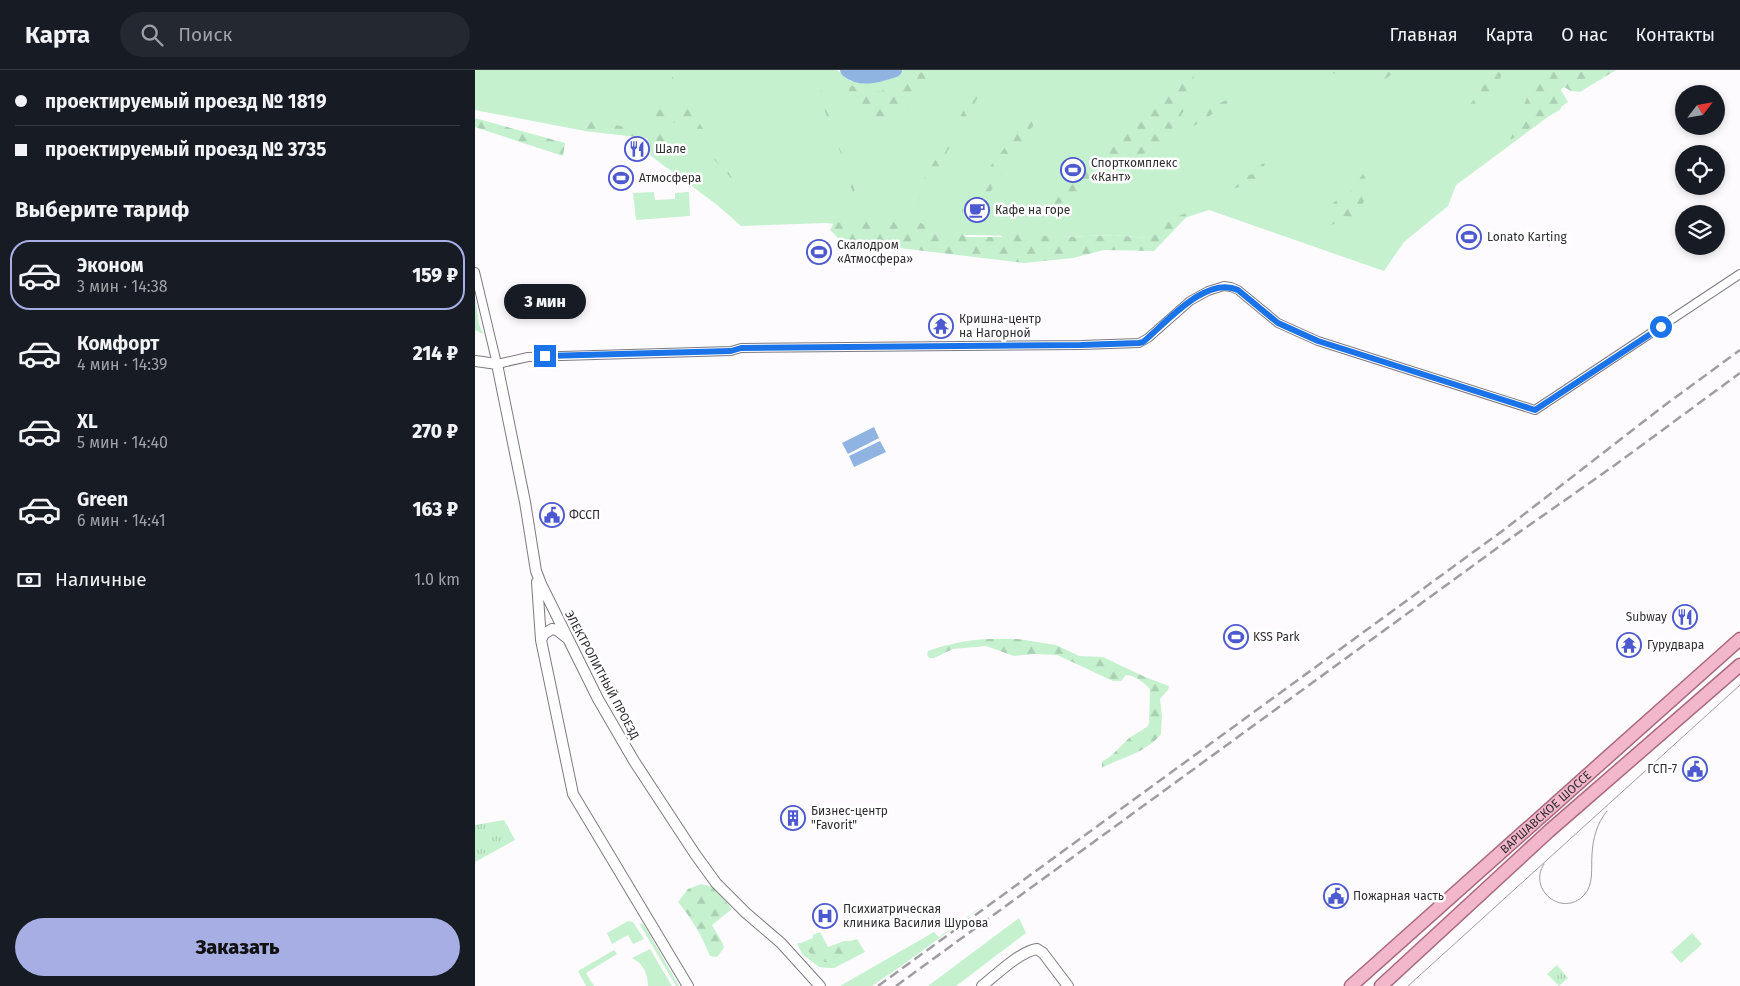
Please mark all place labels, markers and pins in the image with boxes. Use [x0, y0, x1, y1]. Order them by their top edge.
restaurant icon: Шале [624, 136, 650, 162]
place label: Шале [655, 142, 686, 156]
place label: Спорткомплекс «Кант» [1091, 156, 1178, 184]
sports icon: Спорткомплекс «Кант» [1060, 157, 1086, 183]
sports icon: Атмосфера [608, 165, 634, 191]
place label: Атмосфера [639, 171, 701, 185]
cafe icon: Кафе на горе [964, 197, 990, 223]
place label: Кафе на горе [995, 203, 1070, 217]
sports icon: Lonato Karting [1456, 224, 1482, 250]
place label: Lonato Karting [1487, 230, 1567, 244]
place label: Скалодром «Атмосфера» [837, 238, 913, 266]
sports icon: Скалодром «Атмосфера» [806, 239, 832, 265]
place label: Кришна-центр на Нагорной [959, 312, 1041, 340]
temple icon: Кришна-центр на Нагорной [928, 313, 954, 339]
public building icon: ФССП [539, 502, 565, 528]
place label: ФССП [569, 508, 600, 522]
restaurant icon: Subway [1672, 604, 1698, 630]
place label: Subway [1626, 610, 1667, 624]
sports icon: KSS Park [1223, 624, 1249, 650]
place label: KSS Park [1253, 630, 1301, 644]
temple icon: Гурудвара [1616, 632, 1642, 658]
place label: Гурудвара [1647, 638, 1704, 652]
public building icon: ГСП-7 [1682, 756, 1708, 782]
place label: ГСП-7 [1647, 762, 1677, 776]
place label: Бизнес-центр "Favorit" [811, 804, 888, 832]
building icon: Бизнес-центр "Favorit" [780, 805, 806, 831]
public building icon: Пожарная часть [1323, 883, 1349, 909]
place label: Пожарная часть [1353, 889, 1444, 903]
place label: Психиатрическая клиника Василия Шурова [843, 902, 988, 930]
hospital icon: Психиатрическая клиника Василия Шурова [812, 903, 838, 929]

